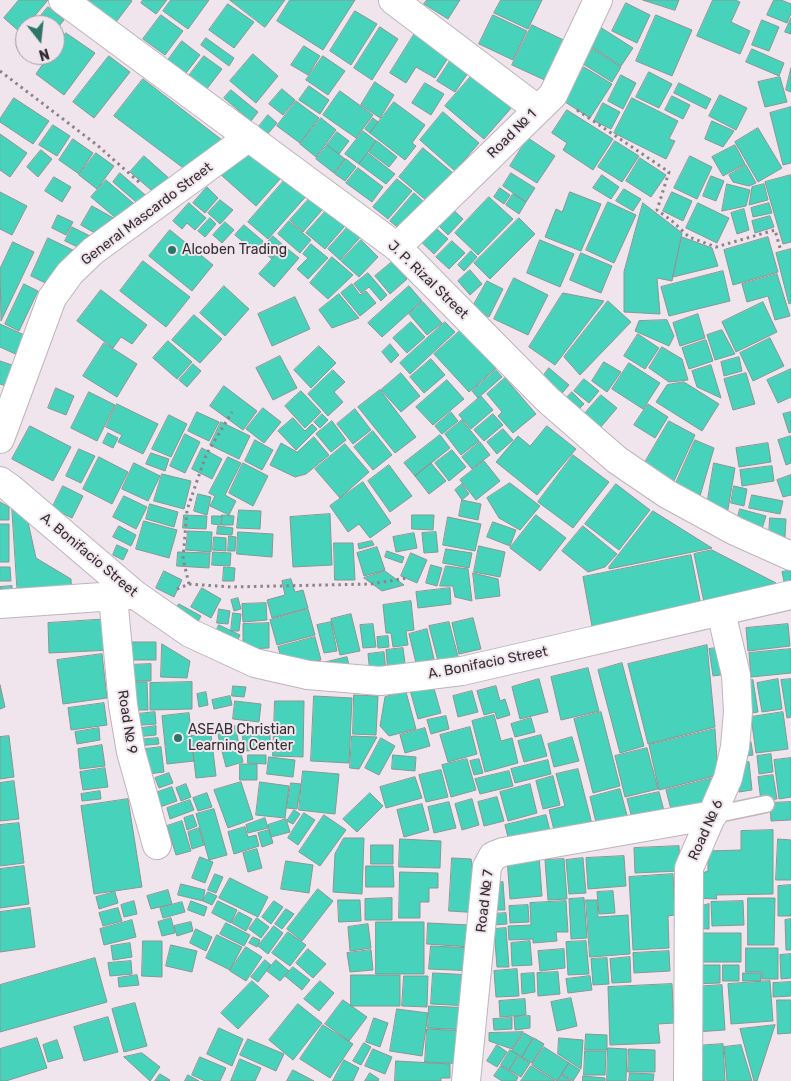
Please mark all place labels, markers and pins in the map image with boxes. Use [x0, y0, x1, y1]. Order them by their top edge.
place label: Alcoben Trading [182, 242, 287, 258]
marker: Alcoben Trading [166, 244, 178, 256]
place label: ASEAB Christian Learning Center [188, 722, 295, 754]
marker: ASEAB Christian Learning Center [172, 732, 184, 744]

